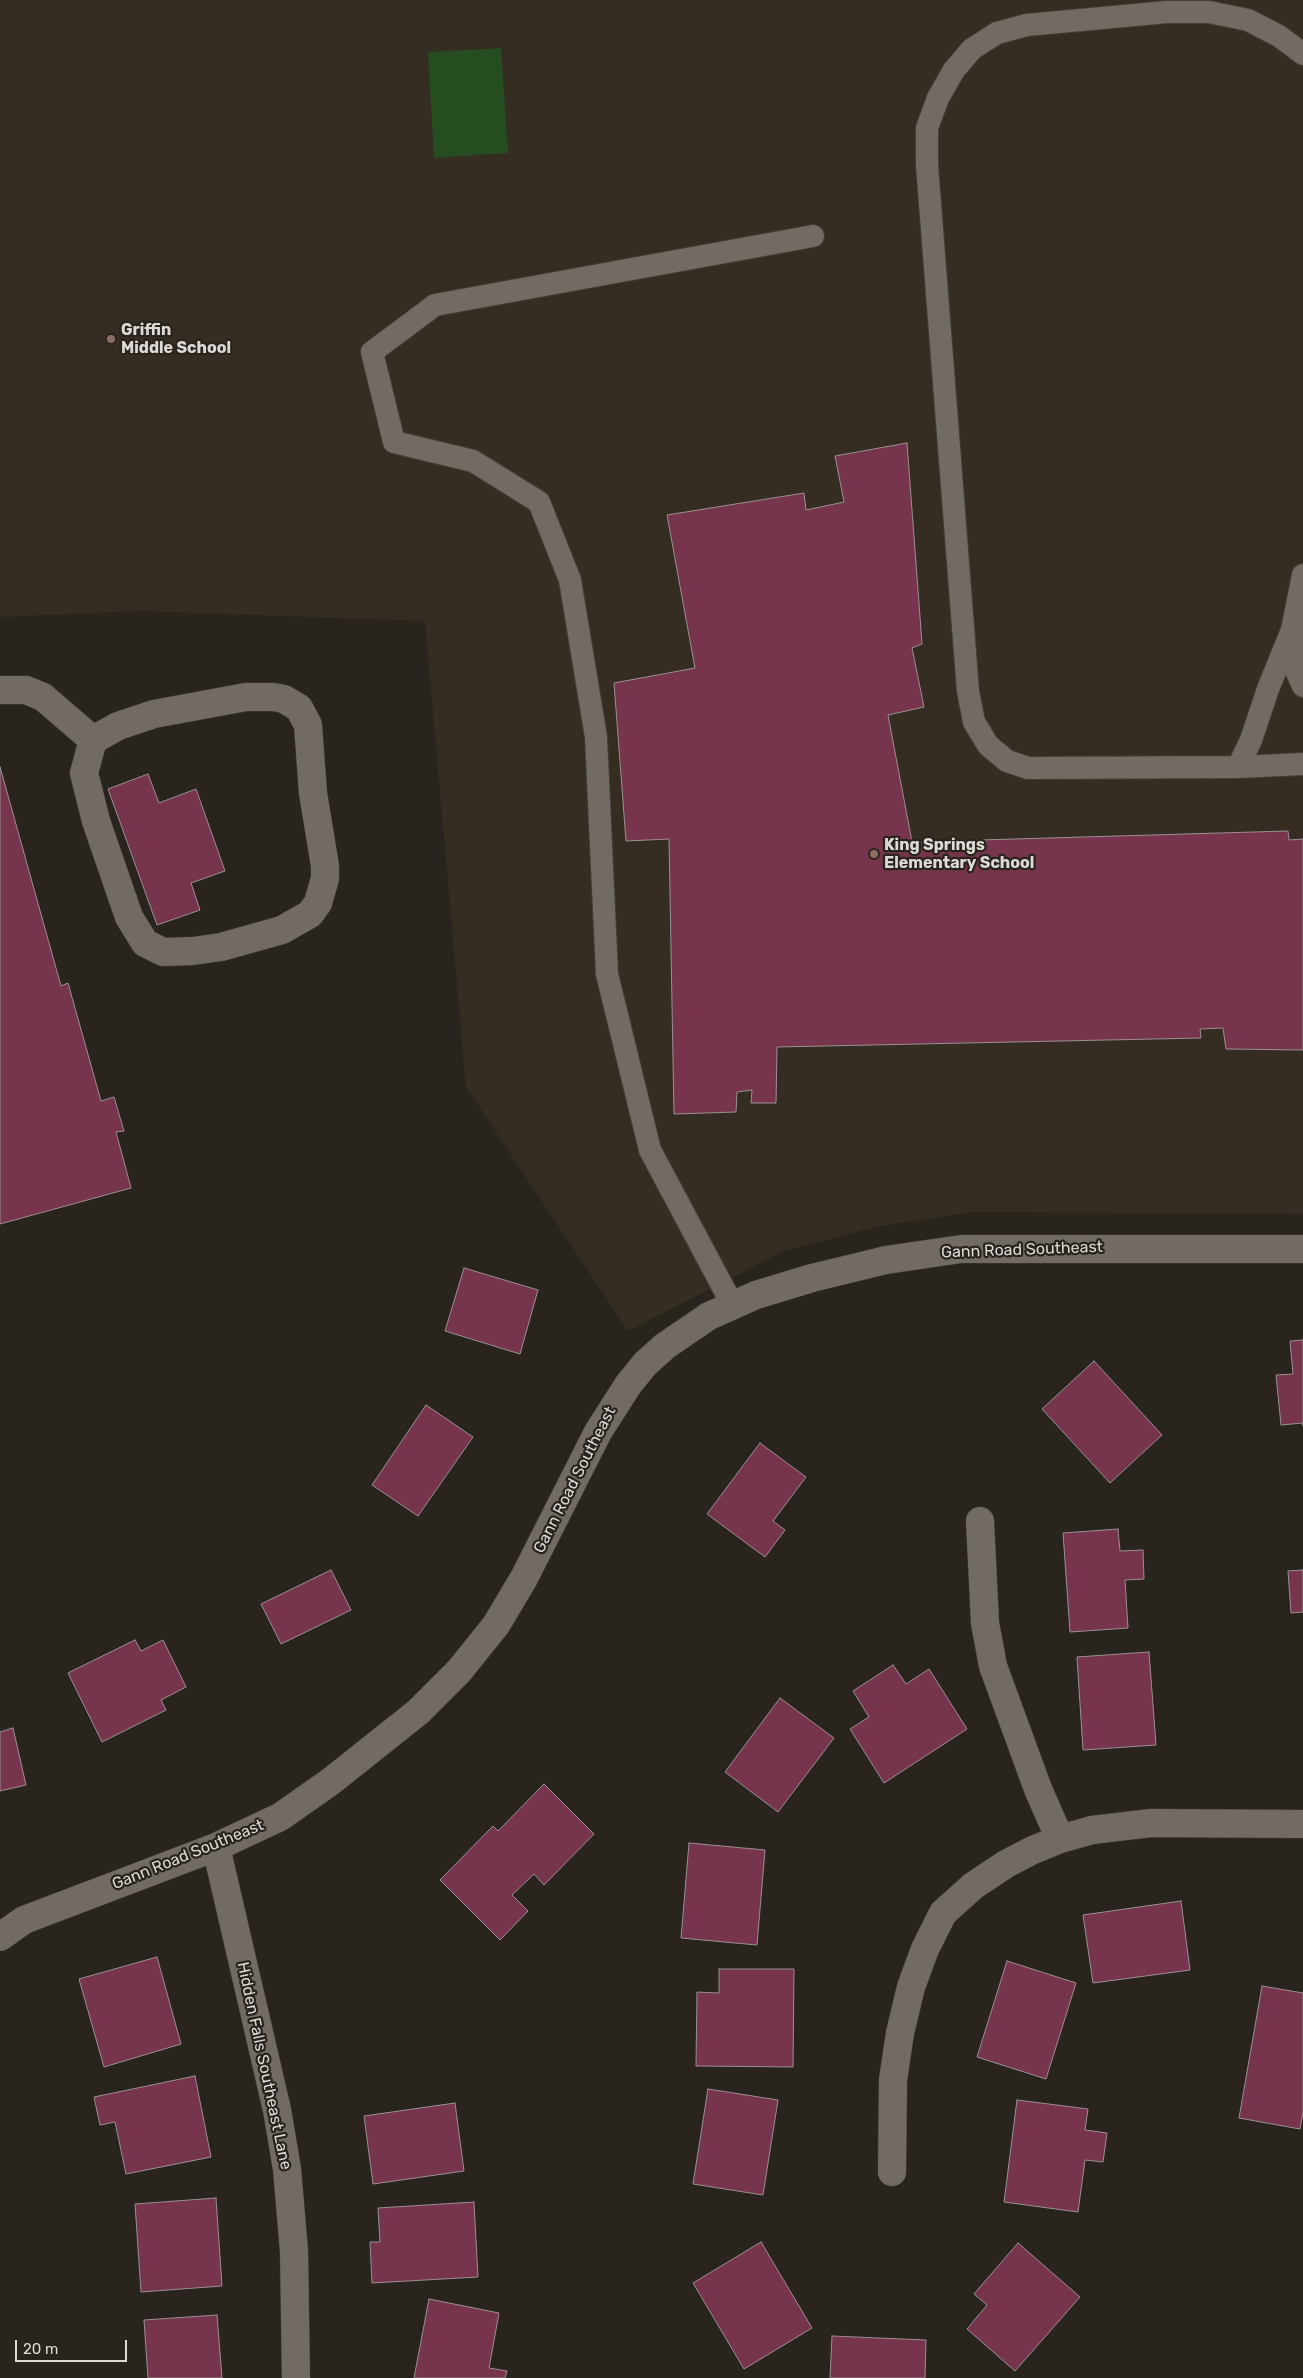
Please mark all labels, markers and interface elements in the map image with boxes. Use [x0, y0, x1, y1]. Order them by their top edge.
place label: Griffin Middle School [121, 320, 231, 358]
marker: Griffin Middle School [105, 333, 117, 345]
place label: King Springs Elementary School [884, 835, 1034, 873]
marker: King Springs Elementary School [868, 848, 880, 860]
street label: Gann Road Southeast [941, 1238, 1103, 1262]
street label: Gann Road Southeast [530, 1404, 620, 1556]
street label: Gann Road Southeast [109, 1816, 267, 1894]
street label: Hidden Falls Southeast Lane [233, 1960, 295, 2172]
scale bar [18, 2330, 130, 2362]
text: 20 m [23, 2340, 58, 2358]

